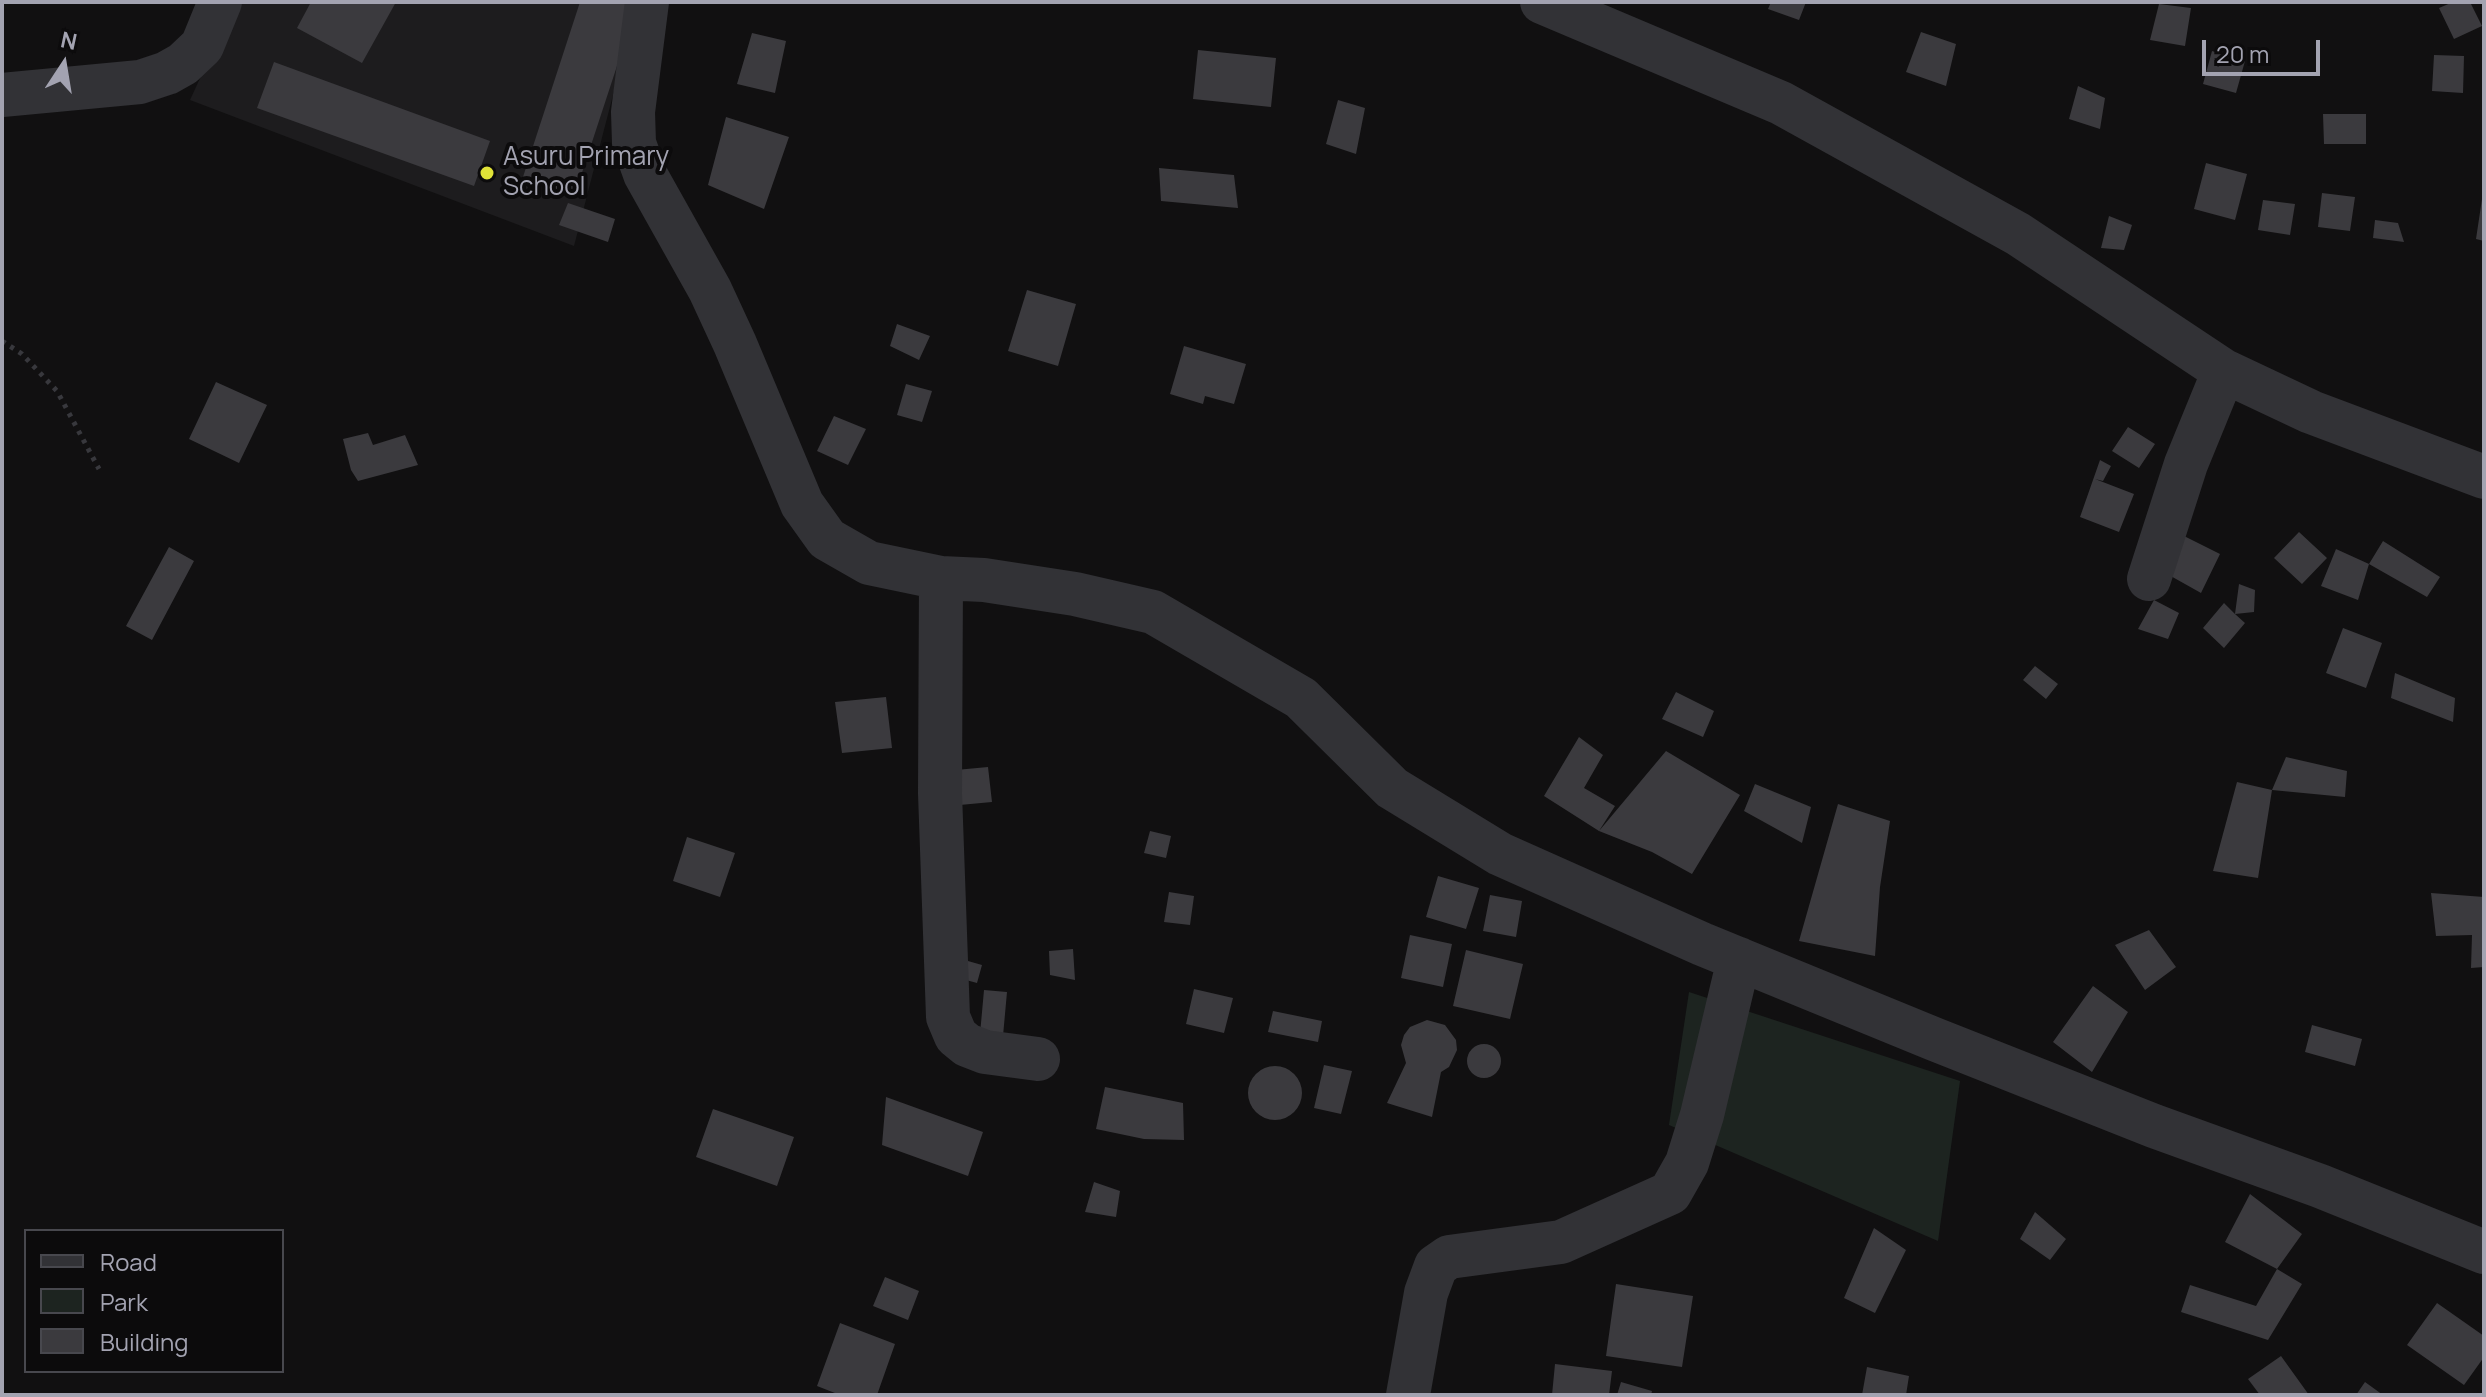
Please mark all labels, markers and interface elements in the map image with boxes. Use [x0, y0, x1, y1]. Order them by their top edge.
north arrow [24, 24, 104, 104]
text: N [58, 24, 80, 57]
scale bar [2206, 24, 2324, 74]
text: 20 m [2216, 37, 2269, 70]
place label: Asuru Primary School [503, 142, 669, 204]
marker: Asuru Primary School [478, 164, 496, 182]
legend [24, 1229, 284, 1373]
text: Road [100, 1245, 157, 1278]
text: Park [100, 1285, 148, 1318]
text: Building [100, 1325, 188, 1358]

